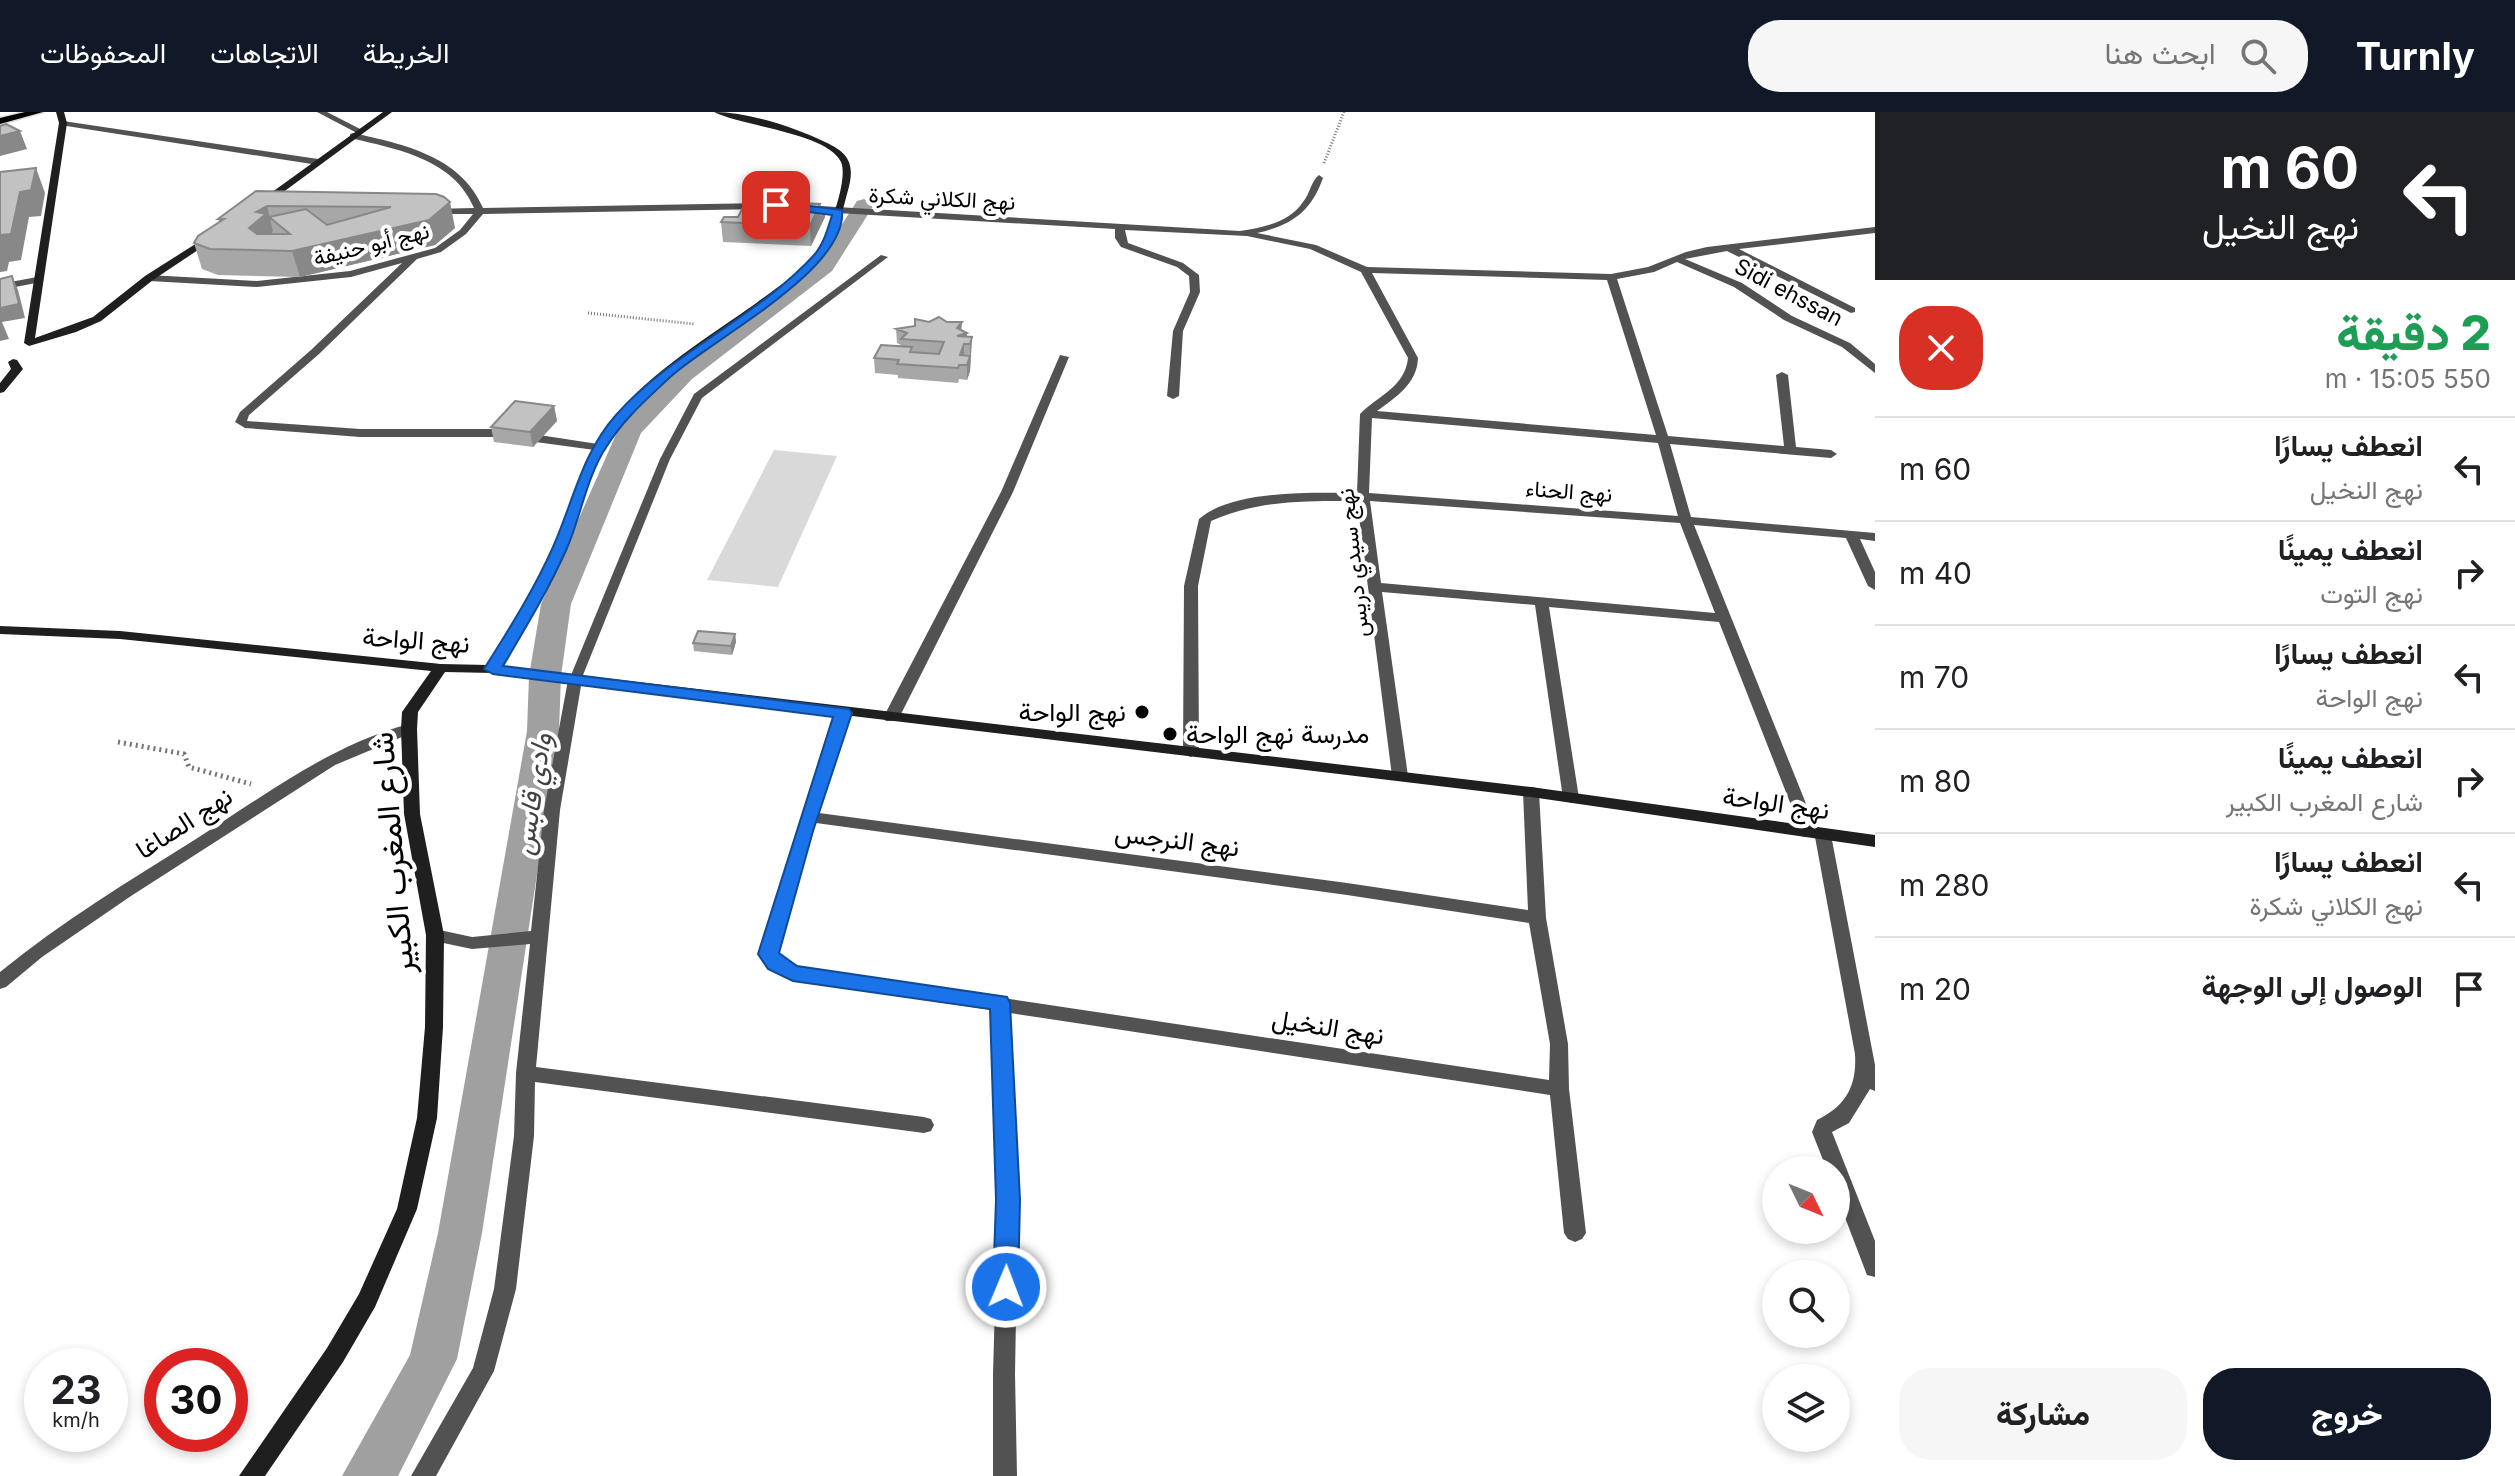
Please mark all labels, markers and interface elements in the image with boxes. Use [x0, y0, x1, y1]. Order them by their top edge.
search box [1748, 20, 2308, 92]
text: Turnly [2356, 33, 2475, 79]
icon: search [2236, 34, 2280, 78]
text: ابحث هنا [2104, 35, 2216, 71]
text: المحفوظات [40, 36, 166, 70]
text: الاتجاهات [210, 36, 319, 70]
text: الخريطة [363, 36, 449, 70]
text: 60 m [2220, 134, 2359, 202]
icon: left [2387, 144, 2491, 248]
pin [742, 171, 810, 239]
street label: نهج الكلاني شكرة [868, 181, 1016, 221]
icon: arrive [754, 183, 798, 227]
text: نهج النخيل [2202, 204, 2359, 248]
street label: نهج أبو حنيفة [310, 217, 432, 273]
street label: Sidi ehssan [1730, 253, 1848, 331]
text: 2 دقيقة [2336, 303, 2491, 362]
button: close [1899, 306, 1983, 390]
text: 550 m · 15:05 [2325, 363, 2491, 394]
text: انعطف يسارًا [2274, 427, 2423, 463]
icon: left [2447, 447, 2491, 491]
text: 60 m [1899, 451, 1971, 487]
text: نهج النخيل [2310, 474, 2423, 505]
street label: نهج الحناء [1525, 475, 1613, 509]
street label: نهج سيدي دريس [1332, 487, 1380, 639]
text: انعطف يمينًا [2278, 531, 2423, 567]
icon: right [2447, 551, 2491, 595]
text: 40 m [1899, 555, 1972, 591]
text: نهج التوت [2320, 578, 2423, 609]
street label: نهج الواحة [361, 620, 471, 662]
text: انعطف يسارًا [2274, 635, 2423, 671]
icon: left [2447, 655, 2491, 699]
text: 70 m [1899, 659, 1969, 695]
text: نهج الواحة [2315, 682, 2423, 713]
place label: نهج الواحة [1018, 696, 1126, 730]
marker: نهج الواحة [1133, 703, 1151, 721]
place label: مدرسة نهج الواحة [1186, 718, 1369, 752]
marker: مدرسة نهج الواحة [1161, 725, 1179, 743]
street label: شارع المغرب الكبير [362, 730, 425, 977]
water label: وادي قابس [506, 730, 564, 858]
text: انعطف يمينًا [2278, 739, 2423, 775]
icon: right [2447, 759, 2491, 803]
text: 80 m [1899, 763, 1971, 799]
street label: نهج الصاغا [130, 780, 239, 868]
street label: نهج الواحة [1720, 780, 1832, 828]
text: شارع المغرب الكبير [2226, 786, 2423, 817]
street label: نهج النرجس [1113, 816, 1241, 866]
text: انعطف يسارًا [2274, 843, 2423, 879]
icon: left [2447, 863, 2491, 907]
text: 280 m [1899, 867, 1990, 903]
text: نهج الكلاني شكرة [2249, 890, 2423, 921]
icon: arrive [2447, 967, 2491, 1011]
text: الوصول إلى الوجهة [2201, 968, 2423, 1004]
text: 20 m [1899, 971, 1971, 1007]
street label: نهج النخيل [1269, 1002, 1386, 1054]
north arrow [1762, 1156, 1850, 1244]
map controls [1762, 1156, 1850, 1452]
position arrow [964, 1245, 1048, 1329]
button: search [1762, 1260, 1850, 1348]
speed limit sign: 30 [144, 1348, 248, 1452]
button: layers [1762, 1364, 1850, 1452]
text: 23 [50, 1365, 102, 1414]
button: مشاركة [1899, 1368, 2187, 1460]
button: خروج [2203, 1368, 2491, 1460]
text: km/h [52, 1408, 100, 1432]

